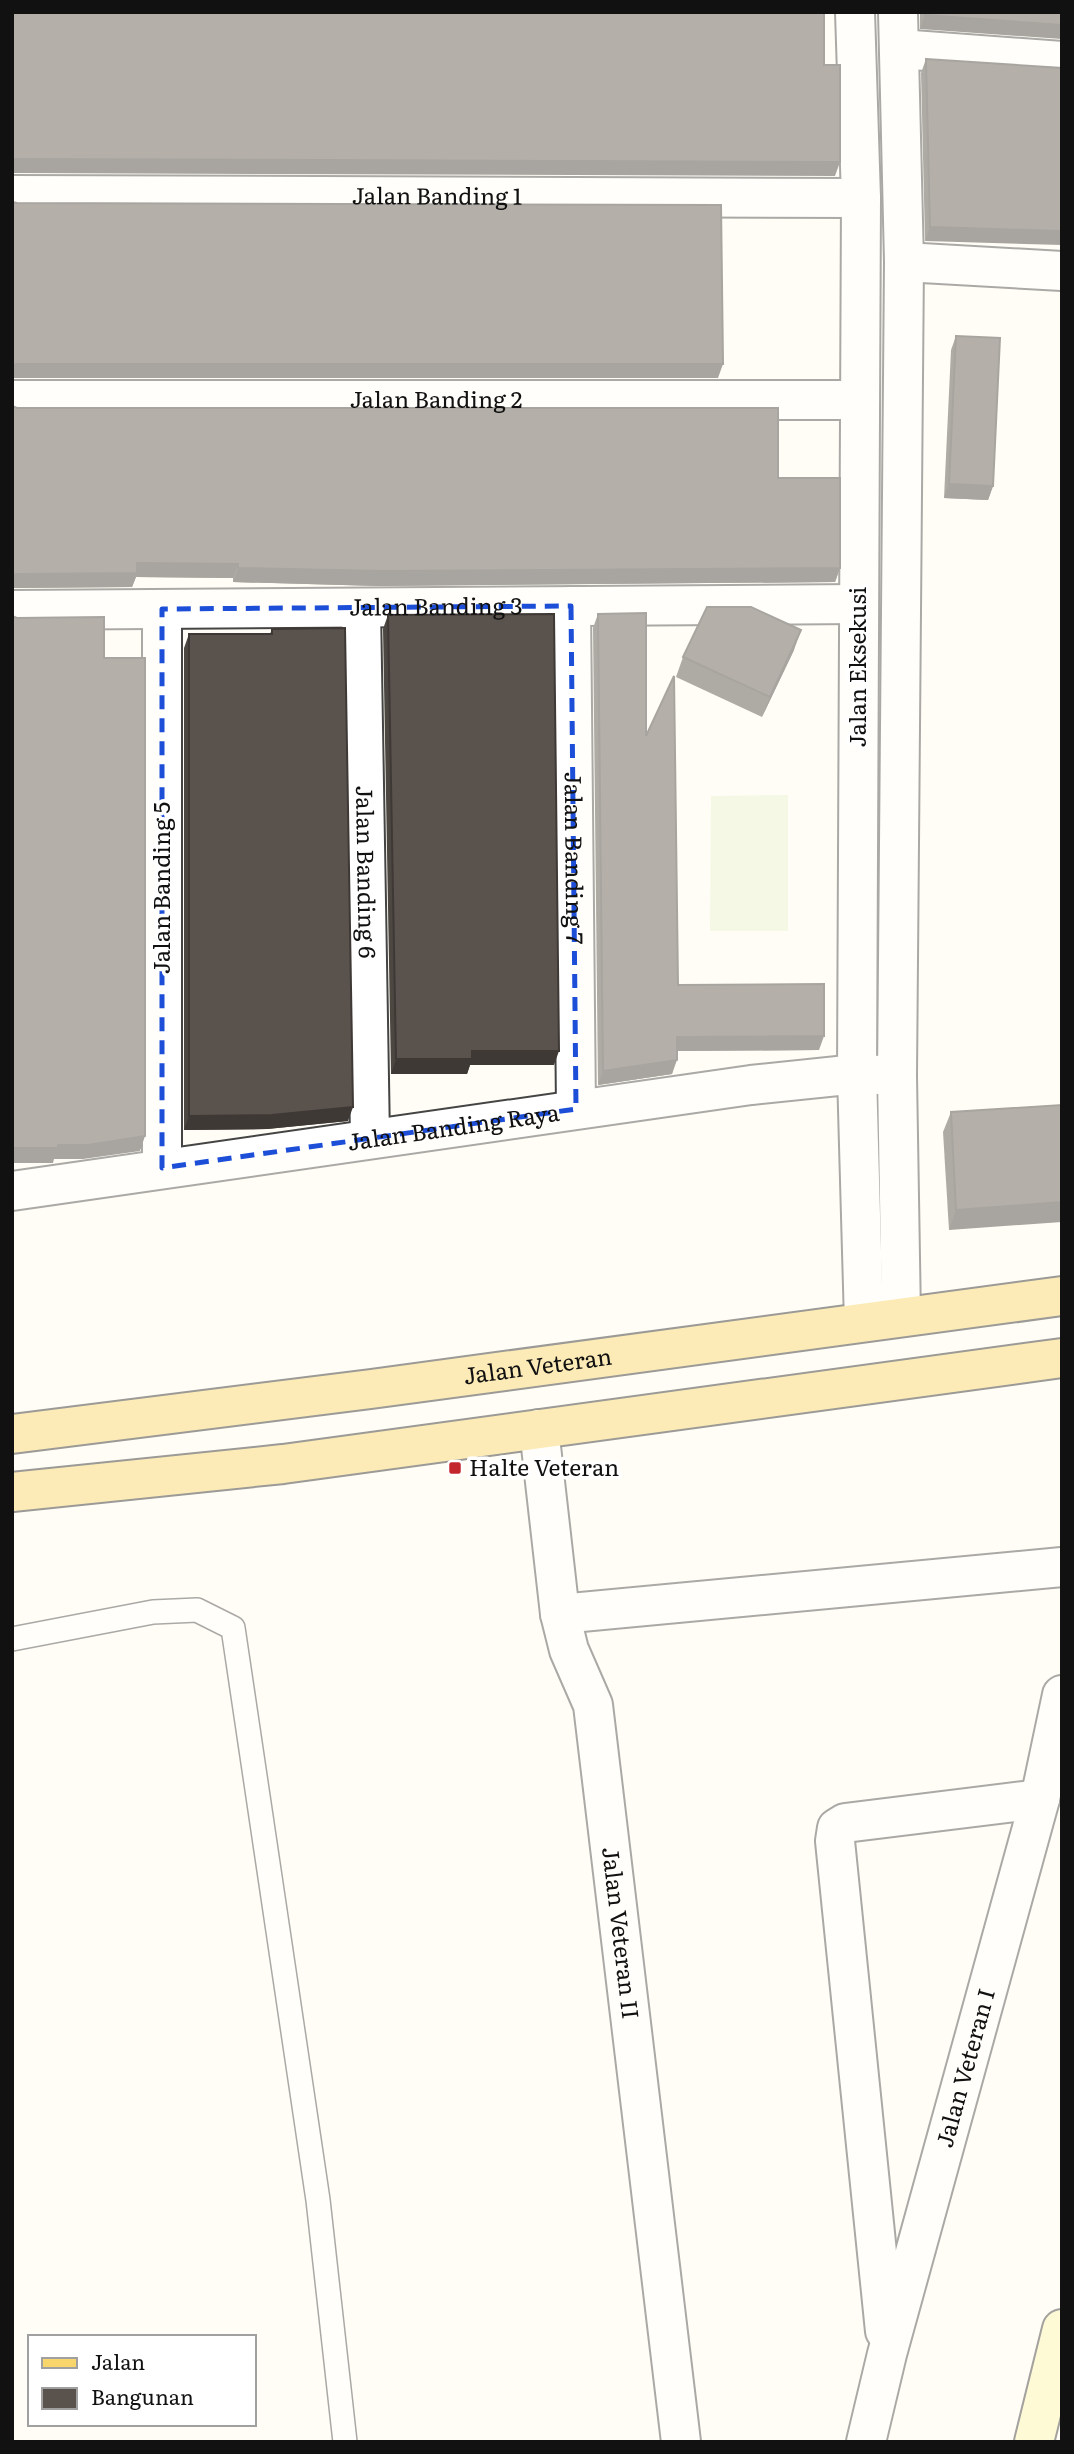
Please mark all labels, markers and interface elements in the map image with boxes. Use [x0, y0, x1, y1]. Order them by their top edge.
street label: Jalan Banding 1 [352, 177, 522, 212]
street label: Jalan Banding 2 [350, 381, 522, 415]
street label: Jalan Eksekusi [839, 586, 873, 747]
street label: Jalan Banding 3 [349, 587, 523, 623]
street label: Jalan Banding 7 [558, 771, 593, 945]
street label: Jalan Banding 6 [349, 785, 386, 959]
street label: Jalan Banding 5 [143, 802, 177, 974]
street label: Jalan Banding Raya [345, 1094, 562, 1158]
street label: Jalan Veteran [461, 1338, 614, 1391]
place label: Halte Veteran [469, 1449, 619, 1483]
marker: Halte Veteran [447, 1460, 463, 1476]
street label: Jalan Veteran II [595, 1845, 649, 2021]
street label: Jalan Veteran I [926, 1984, 1002, 2151]
legend [28, 2335, 256, 2426]
text: Jalan [91, 2345, 145, 2376]
text: Bangunan [91, 2380, 194, 2411]

